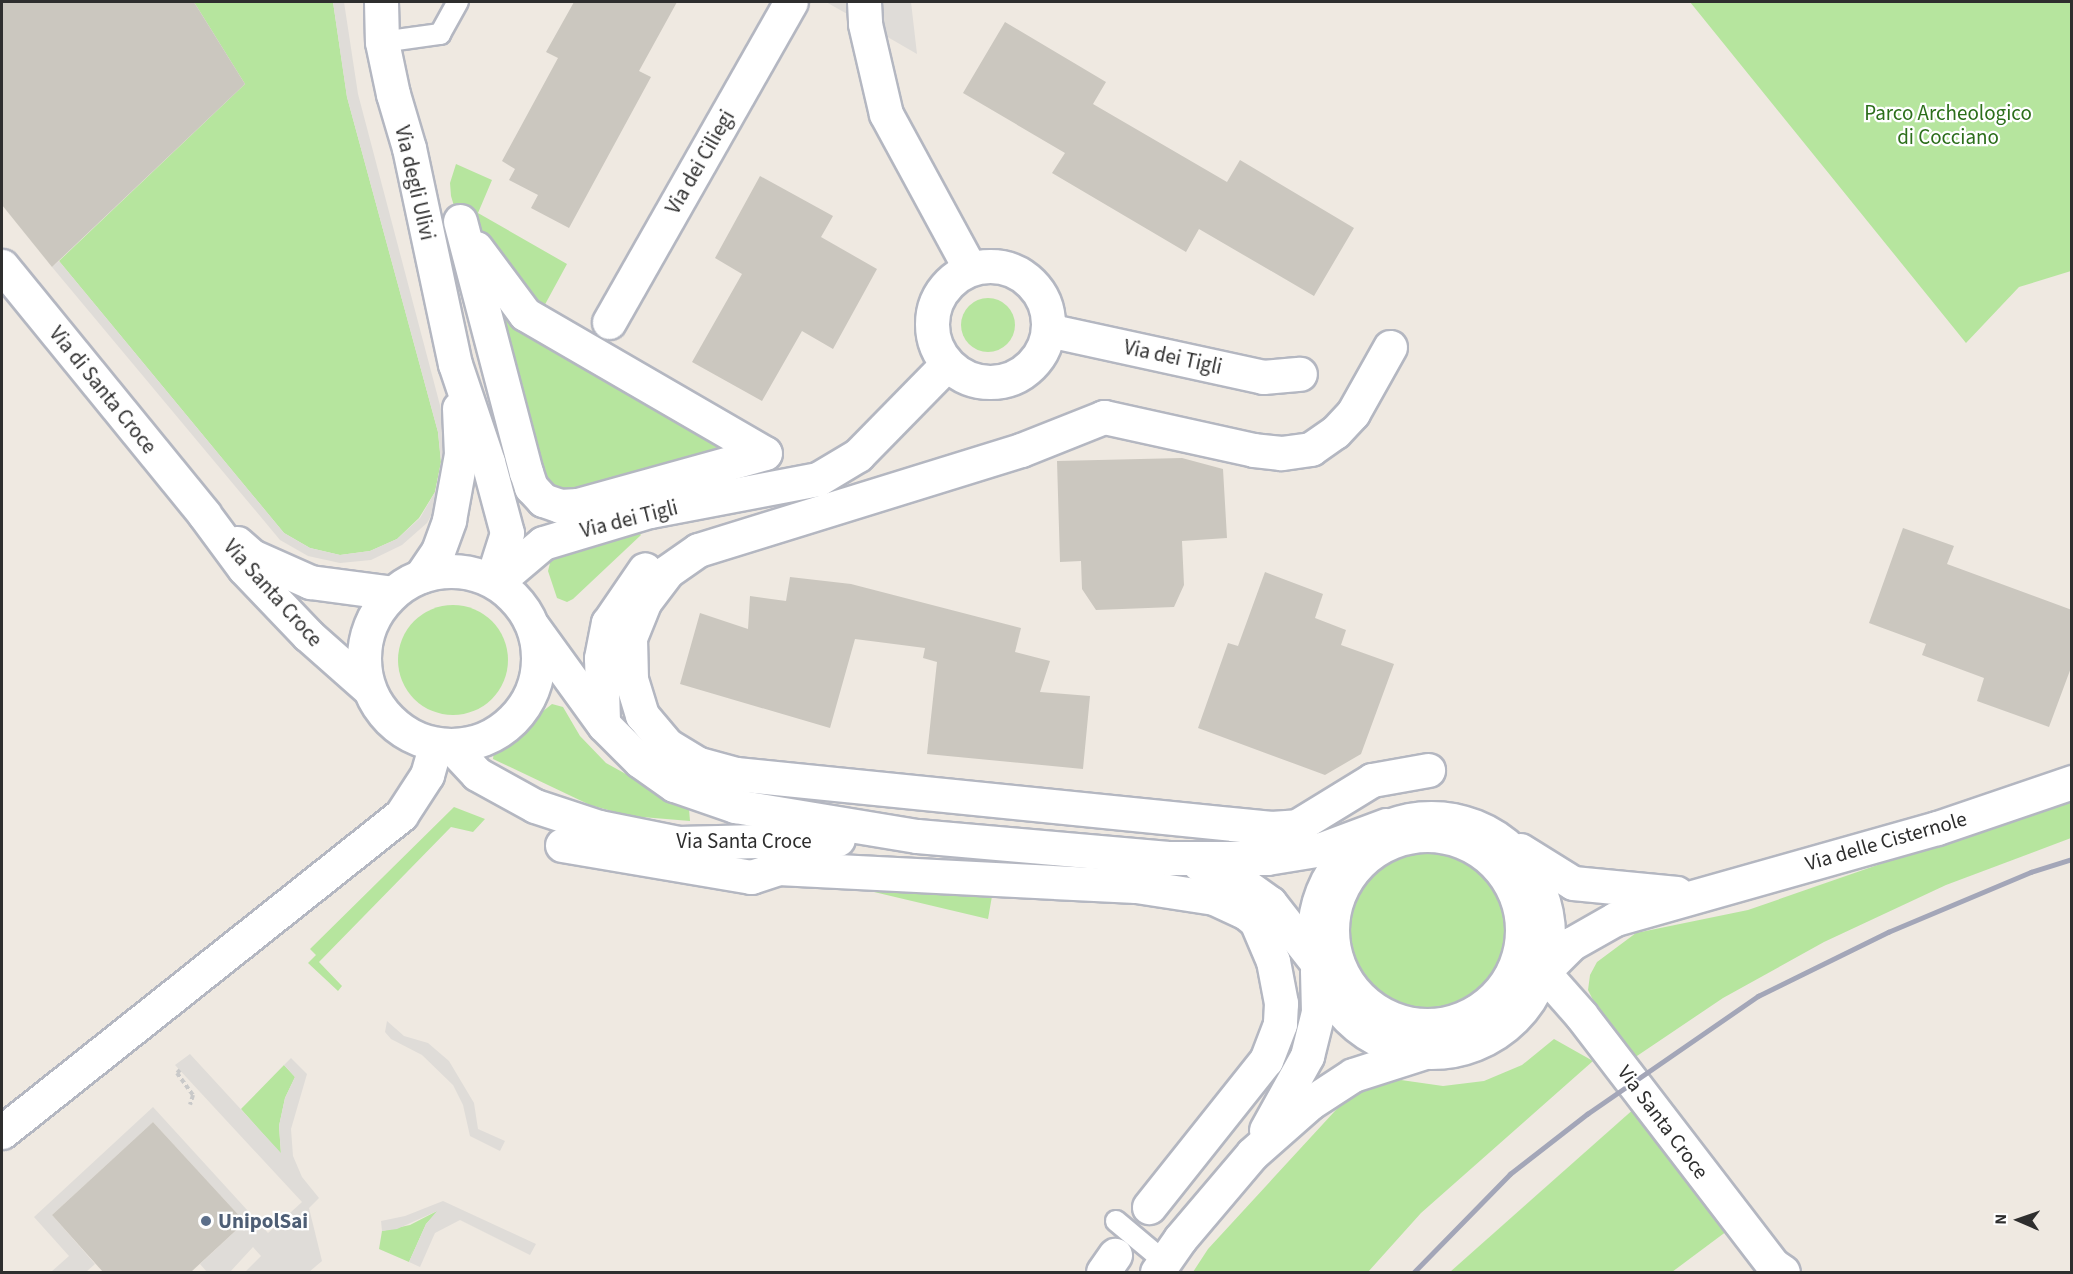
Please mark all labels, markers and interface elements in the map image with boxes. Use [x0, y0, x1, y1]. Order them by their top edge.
park label: Parco Archeologico di Cocciano [1864, 100, 2032, 150]
street label: Via dei Ciliegi [660, 106, 740, 218]
street label: Via degli Ulivi [390, 123, 440, 243]
street label: Via di Santa Croce [44, 321, 162, 459]
street label: Via dei Tigli [1122, 334, 1224, 380]
street label: Via dei Tigli [578, 495, 680, 543]
street label: Via Santa Croce [218, 534, 328, 652]
street label: Via delle Cisternole [1802, 806, 1970, 876]
street label: Via Santa Croce [676, 828, 812, 854]
street label: Via Santa Croce [1612, 1060, 1714, 1184]
north arrow [1989, 1190, 2049, 1250]
place label: UnipolSai [218, 1208, 308, 1234]
marker: UnipolSai [199, 1214, 213, 1228]
text: N [1990, 1214, 2012, 1225]

